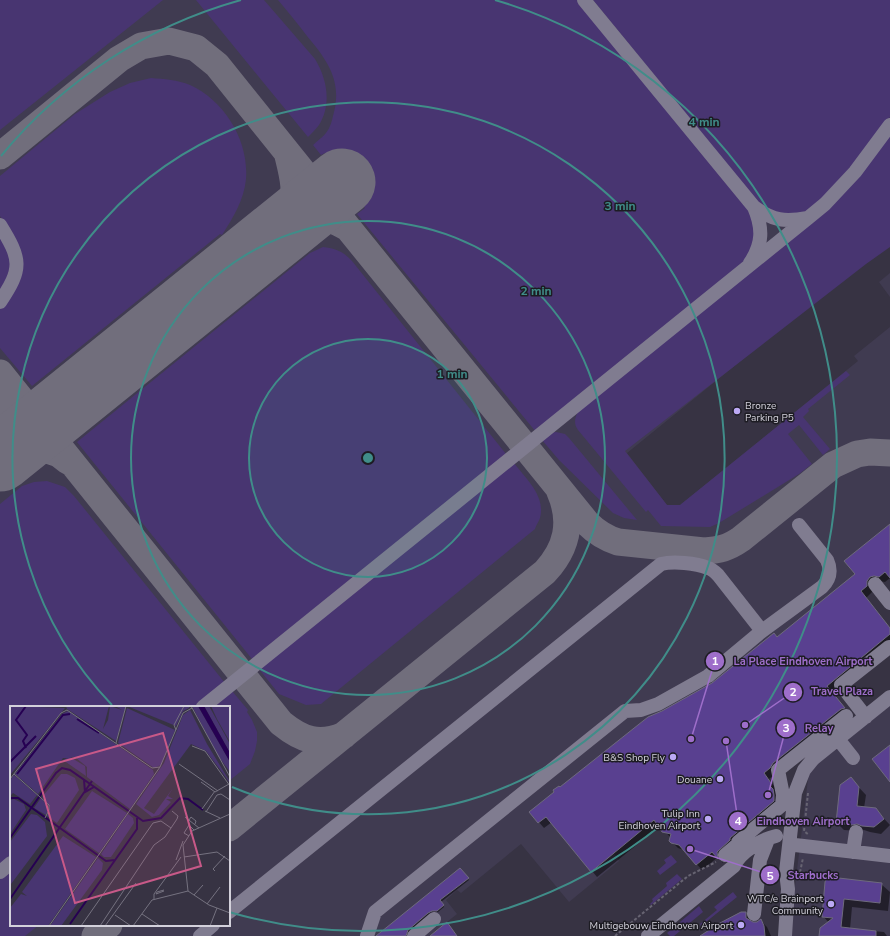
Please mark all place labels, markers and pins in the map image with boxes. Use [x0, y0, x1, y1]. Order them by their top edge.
place label: Bronze Parking P5 [745, 399, 794, 425]
marker: Bronze Parking P5 [732, 406, 742, 416]
centre of rings [361, 451, 375, 465]
callout: La Place Eindhoven Airport [705, 650, 880, 673]
callout: Travel Plaza [783, 680, 881, 703]
callout: Relay [776, 717, 841, 740]
place label: B&S Shop Fly [603, 751, 666, 765]
marker: B&S Shop Fly [668, 752, 678, 762]
place label: Douane [677, 773, 712, 787]
marker: Douane [715, 774, 725, 784]
place label: Tulip Inn Eindhoven Airport [619, 807, 700, 833]
callout: Eindhoven Airport [728, 809, 857, 832]
marker: Tulip Inn Eindhoven Airport [703, 814, 713, 824]
callout: Starbucks [760, 864, 847, 887]
place label: WTC/e Brainport Community [747, 892, 824, 918]
marker: WTC/e Brainport Community [826, 899, 836, 909]
place label: Multigebouw Eindhoven Airport [590, 919, 733, 933]
marker: Multigebouw Eindhoven Airport [736, 920, 746, 930]

